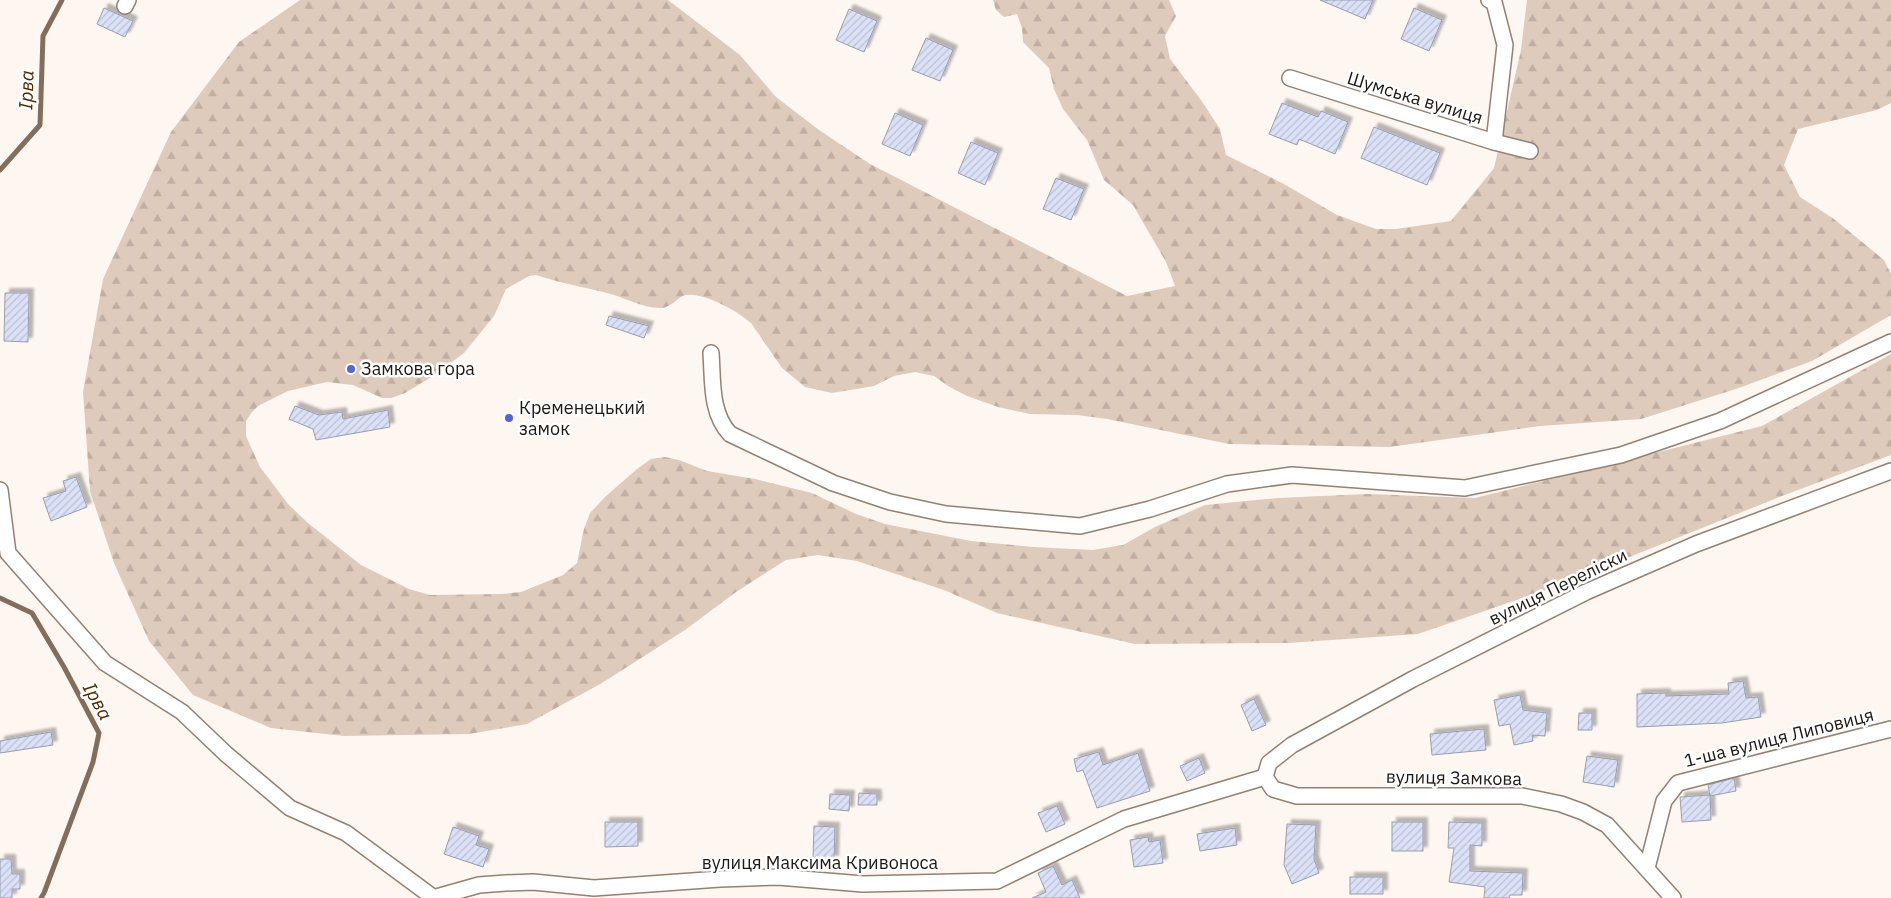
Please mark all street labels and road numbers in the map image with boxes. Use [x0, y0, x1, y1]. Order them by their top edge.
street label: Шумська вулиця [1345, 66, 1486, 129]
street label: вулиця Переліски [1485, 543, 1631, 630]
street label: 1-ша вулиця Липовиця [1682, 703, 1876, 772]
street label: вулиця Замкова [1386, 765, 1523, 790]
street label: вулиця Максима Кривоноса [702, 851, 939, 874]

